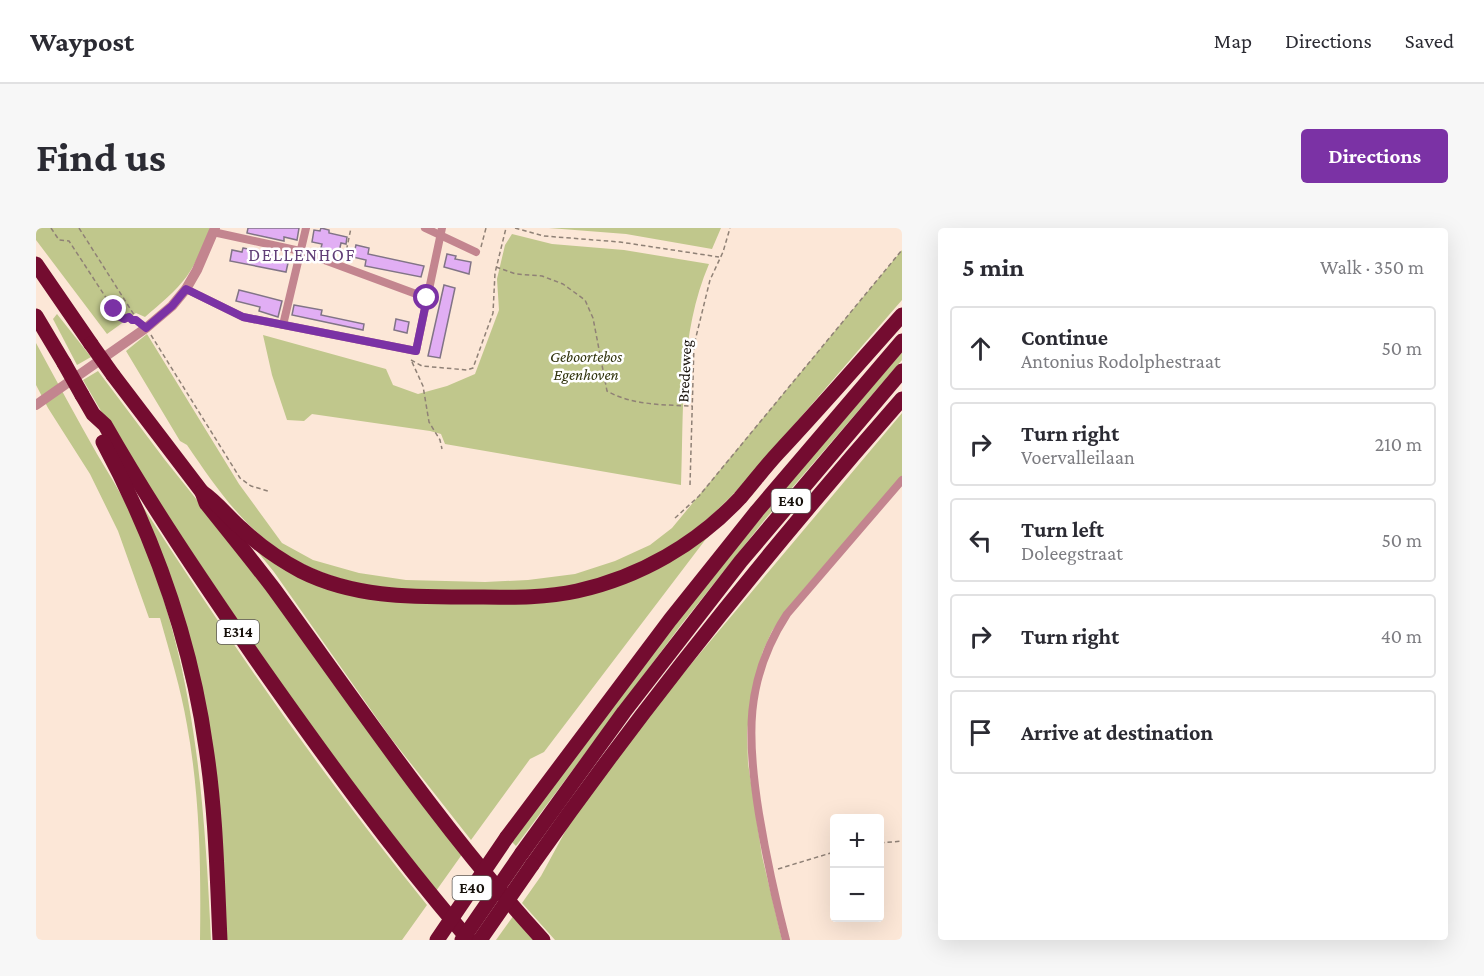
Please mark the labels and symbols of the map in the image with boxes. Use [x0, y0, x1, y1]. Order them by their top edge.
district label: DELLENHOF [248, 245, 356, 265]
route start [413, 284, 439, 310]
route end [100, 295, 126, 321]
street label: Bredeweg [674, 339, 696, 403]
park label: Geboortebos Egenhoven [550, 348, 622, 384]
road number: E40 [772, 489, 810, 513]
road number: E314 [217, 620, 259, 644]
road number: E40 [452, 876, 492, 900]

